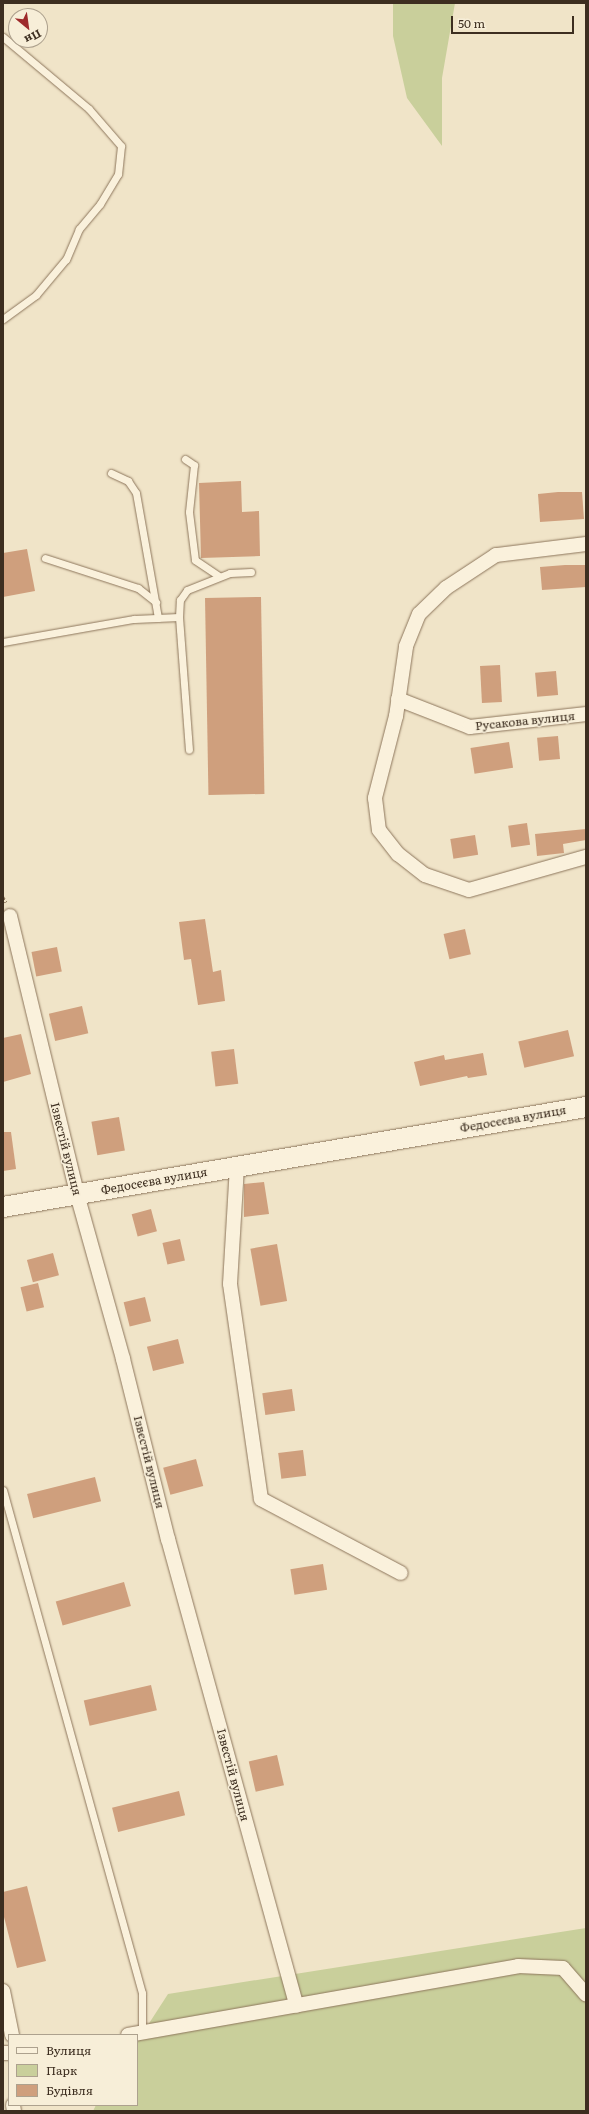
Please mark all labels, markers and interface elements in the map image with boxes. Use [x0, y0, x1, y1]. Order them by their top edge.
north arrow [8, 8, 48, 48]
scale bar [453, 8, 576, 34]
text: 50 m [458, 14, 485, 32]
text: Пн [22, 26, 45, 49]
street label: Русакова вулиця [474, 709, 576, 733]
street label: Ізвєстій вулиця [48, 1101, 84, 1197]
street label: Федосєєва вулиця [459, 1103, 567, 1135]
street label: Федосєєва вулиця [100, 1165, 208, 1197]
street label: Ізвєстій вулиця [131, 1414, 167, 1510]
street label: Ізвєстій вулиця [214, 1727, 252, 1823]
legend [8, 2034, 138, 2106]
text: Вулиця [46, 2041, 91, 2059]
text: Парк [46, 2061, 77, 2079]
text: Будівля [46, 2081, 93, 2099]

